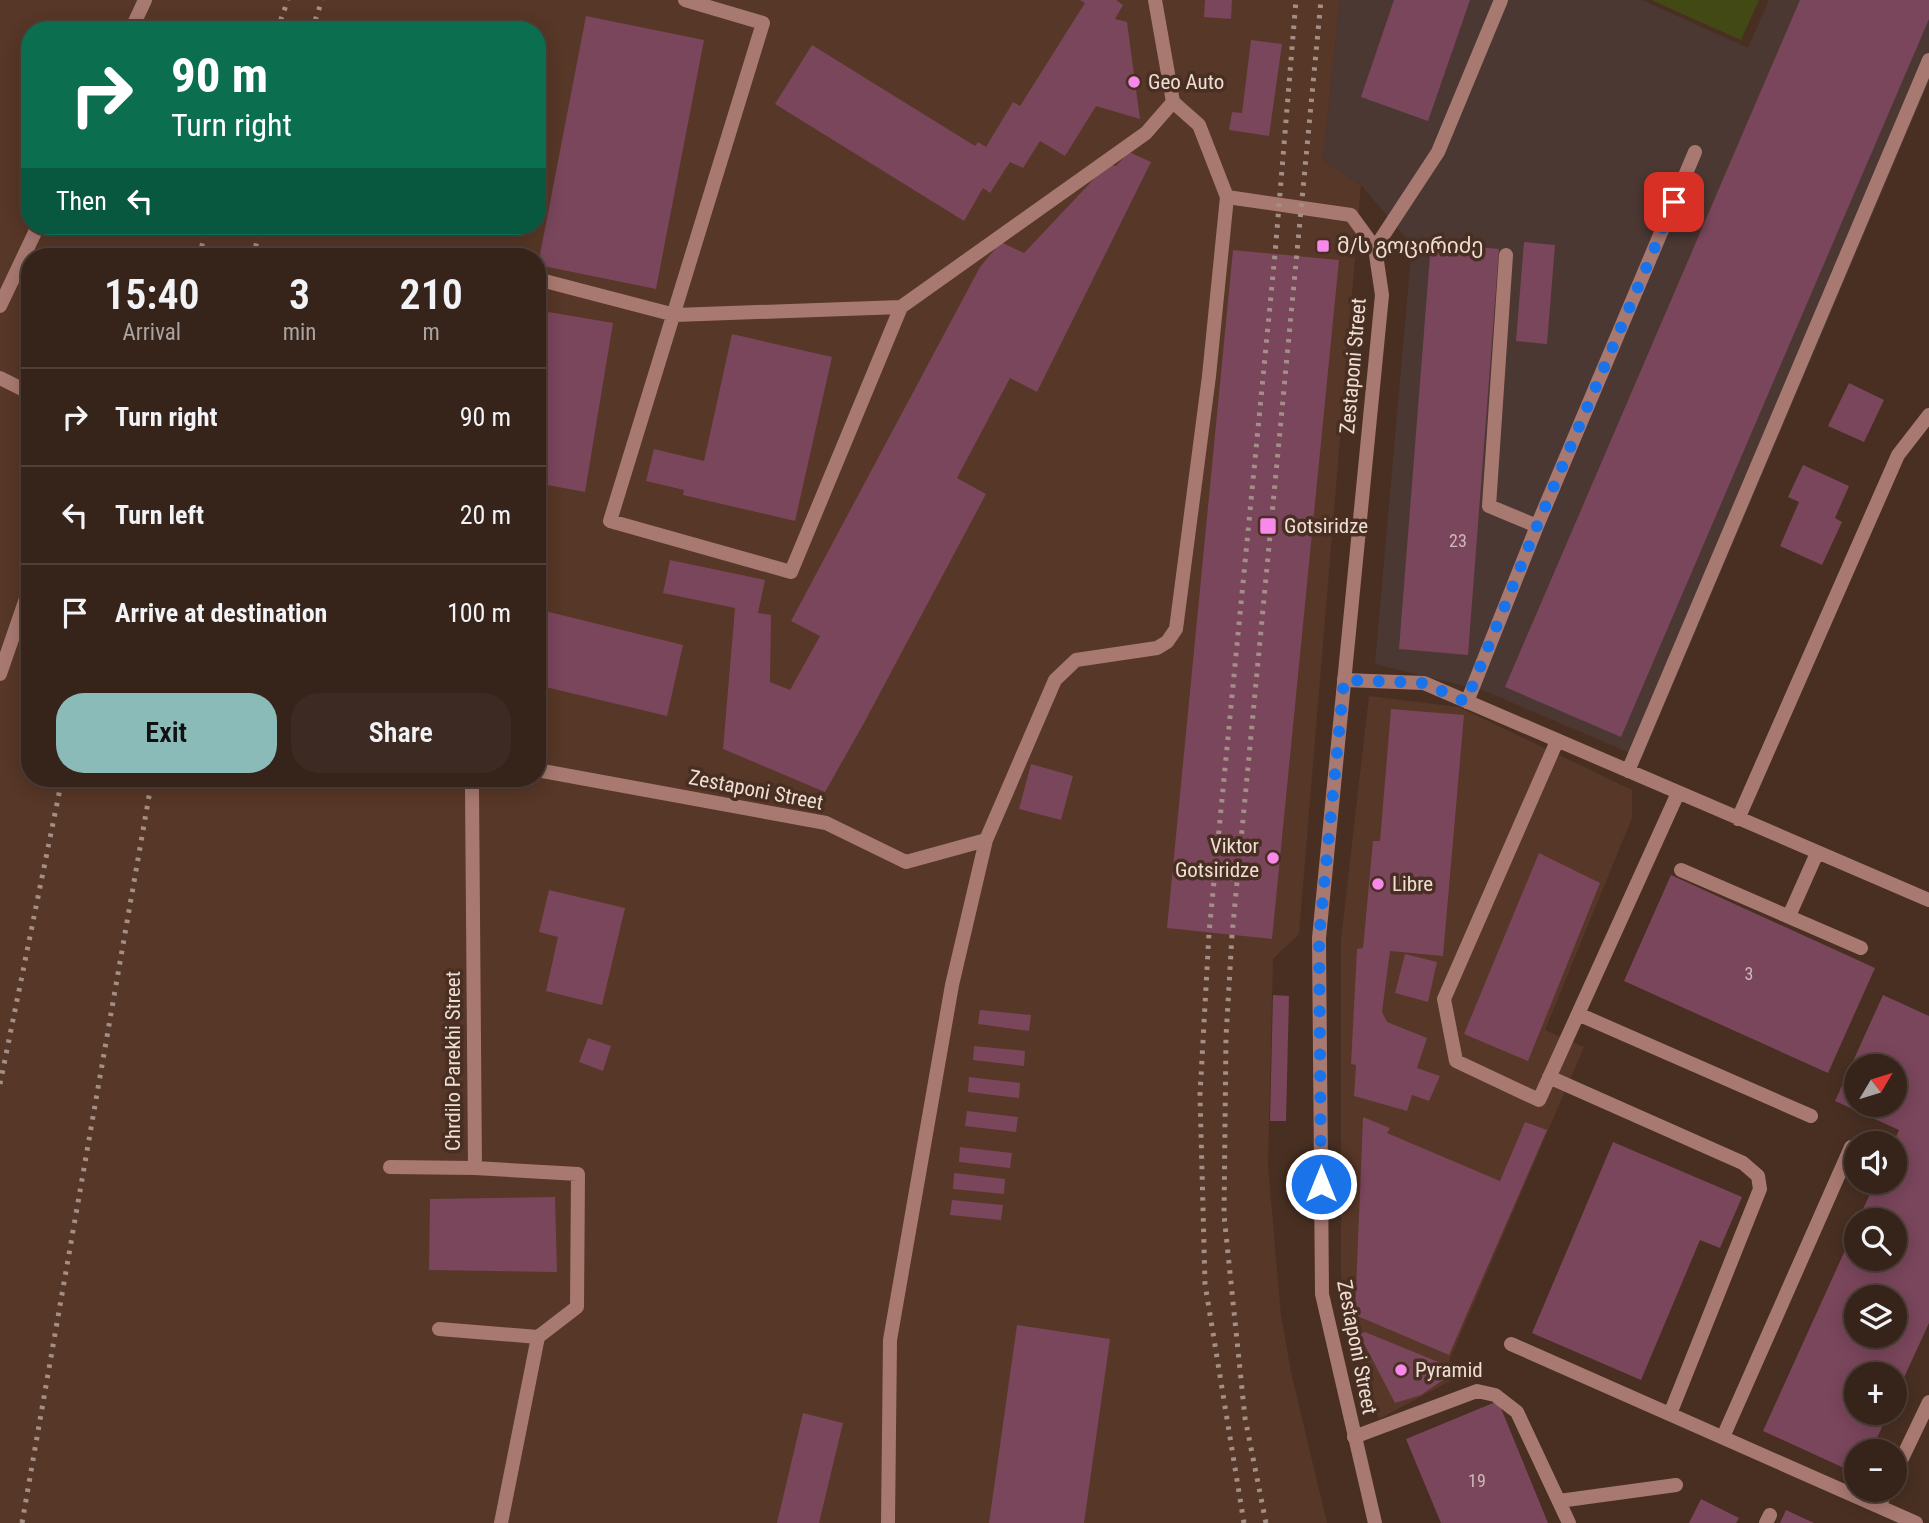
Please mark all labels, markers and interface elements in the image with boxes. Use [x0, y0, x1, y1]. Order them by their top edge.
text: 90 m [171, 47, 268, 104]
icon: right [56, 49, 147, 140]
place label: Geo Auto [1148, 70, 1224, 94]
marker: Geo Auto [1126, 74, 1142, 90]
text: Turn right [171, 106, 292, 144]
pin [1644, 172, 1704, 232]
icon: left [121, 182, 159, 220]
icon: arrive [1655, 183, 1693, 221]
text: Then [56, 186, 107, 216]
place label: მ/ს გოცირიძე [1337, 234, 1484, 258]
marker: მ/ს გოცირიძე [1315, 238, 1331, 254]
text: 15:40 [104, 270, 200, 319]
text: 3 [289, 270, 310, 319]
text: 210 [400, 270, 463, 319]
street label: Zestaponi Street [1335, 297, 1371, 435]
text: Arrival [123, 319, 181, 346]
text: min [283, 319, 316, 346]
text: m [423, 319, 440, 346]
icon: right [56, 398, 94, 436]
text: Turn right [115, 402, 217, 432]
text: 90 m [460, 402, 511, 432]
icon: left [56, 496, 94, 534]
text: Turn left [115, 500, 204, 530]
text: 20 m [460, 500, 511, 530]
place label: Gotsiridze [1284, 514, 1368, 538]
marker: Gotsiridze [1258, 516, 1278, 536]
house number: 23 [1449, 530, 1467, 551]
icon: arrive [56, 594, 94, 632]
text: Arrive at destination [115, 598, 327, 628]
text: 100 m [447, 598, 511, 628]
button: Exit [56, 693, 277, 773]
button: Share [291, 693, 511, 773]
street label: Zestaponi Street [687, 765, 825, 815]
place label: Viktor Gotsiridze [1175, 834, 1259, 882]
marker: Viktor Gotsiridze [1265, 850, 1281, 866]
place label: Libre [1392, 872, 1433, 896]
marker: Libre [1370, 876, 1386, 892]
house number: 3 [1745, 963, 1753, 984]
street label: Chrdilo Parekhi Street [441, 971, 465, 1151]
north arrow [1844, 1054, 1908, 1116]
map controls [1844, 1054, 1907, 1502]
button: sound [1844, 1131, 1907, 1194]
position arrow [1284, 1147, 1358, 1221]
button: search [1844, 1208, 1907, 1271]
street label: Zestaponi Street [1332, 1278, 1382, 1416]
button: layers [1844, 1285, 1907, 1348]
place label: Pyramid [1415, 1358, 1483, 1382]
marker: Pyramid [1393, 1362, 1409, 1378]
button: + [1844, 1362, 1907, 1425]
button: − [1844, 1439, 1907, 1502]
house number: 19 [1468, 1470, 1486, 1491]

